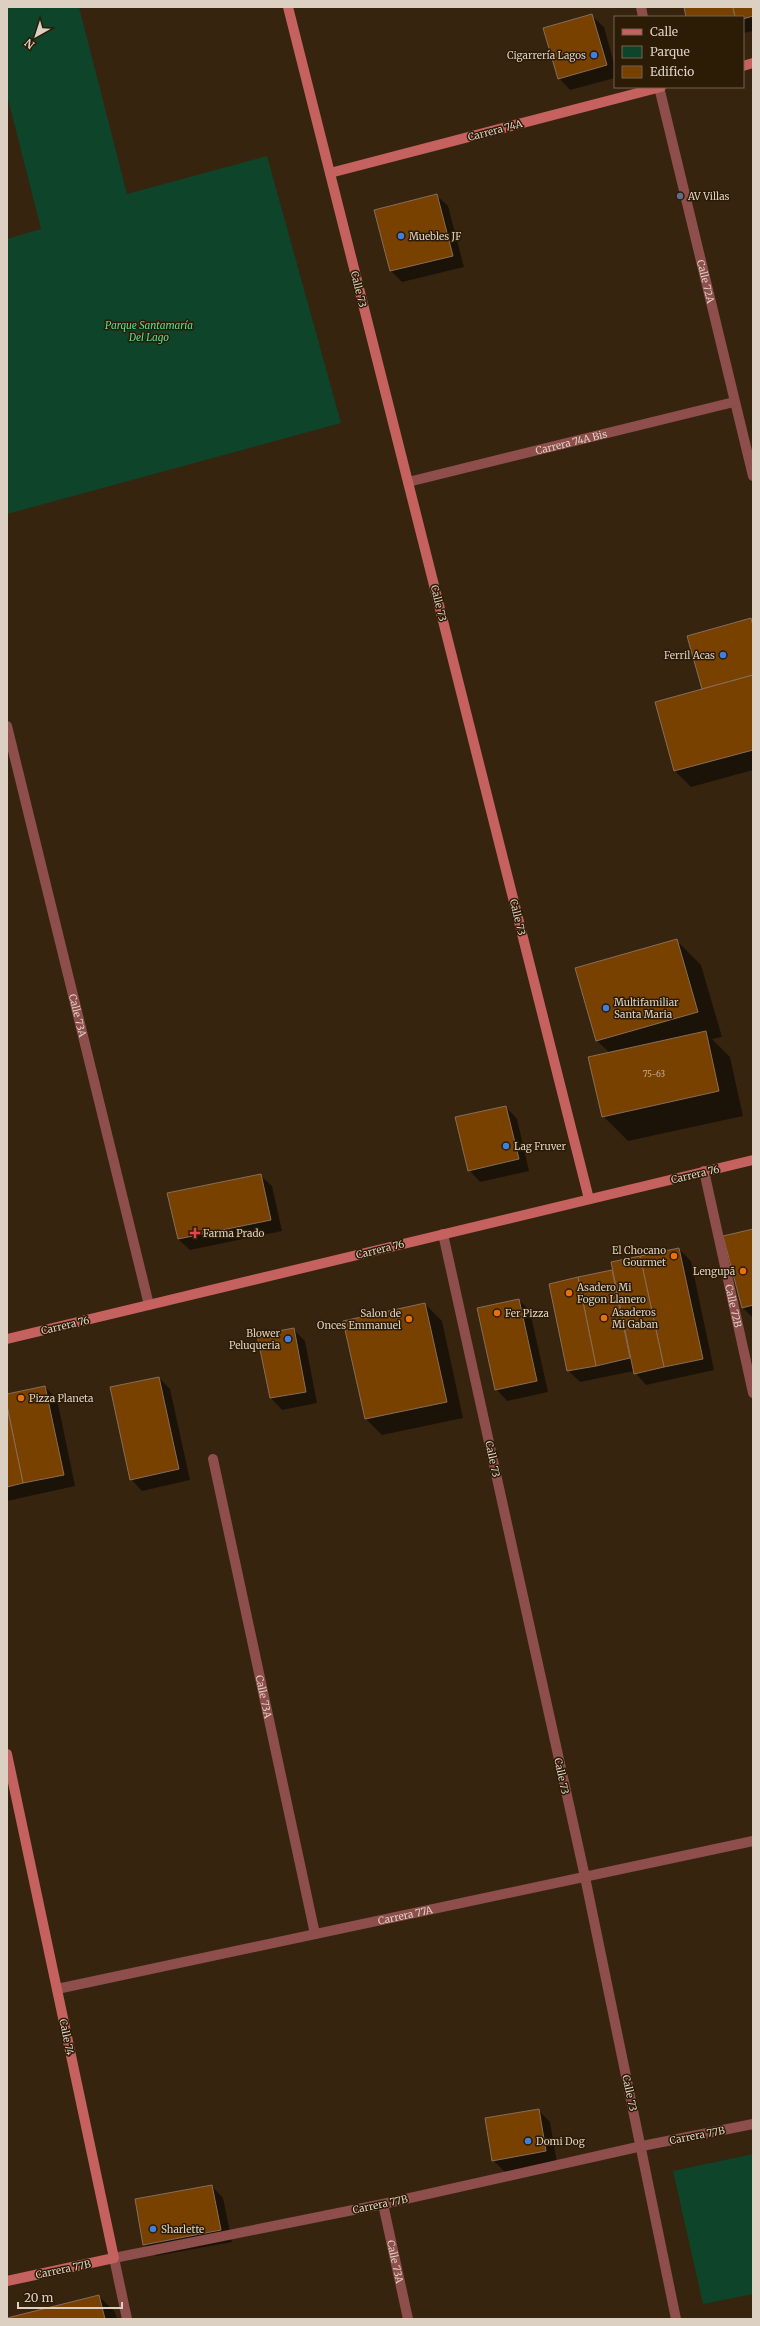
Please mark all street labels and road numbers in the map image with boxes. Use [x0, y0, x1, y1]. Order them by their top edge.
street label: Carrera 74A [466, 117, 525, 144]
street label: Calle 72A [694, 258, 717, 306]
street label: Calle 73 [348, 270, 369, 309]
street label: Carrera 74A Bis [534, 427, 609, 457]
street label: Calle 73 [428, 584, 449, 623]
street label: Calle 73 [507, 898, 528, 937]
street label: Calle 73A [66, 993, 89, 1039]
street label: Carrera 76 [670, 1163, 721, 1186]
street label: Carrera 76 [355, 1237, 406, 1262]
street label: Calle 72B [722, 1283, 744, 1329]
street label: Carrera 76 [40, 1314, 91, 1337]
street label: Calle 73 [482, 1440, 503, 1479]
street label: Calle 73A [253, 1674, 275, 1720]
street label: Calle 73 [551, 1757, 572, 1796]
street label: Carrera 77A [377, 1903, 435, 1928]
street label: Calle 74 [56, 2018, 77, 2056]
street label: Calle 73 [619, 2074, 640, 2113]
street label: Carrera 77B [668, 2124, 726, 2147]
street label: Carrera 77B [351, 2192, 409, 2217]
street label: Calle 73A [384, 2239, 406, 2286]
street label: Carrera 77B [34, 2257, 92, 2282]

